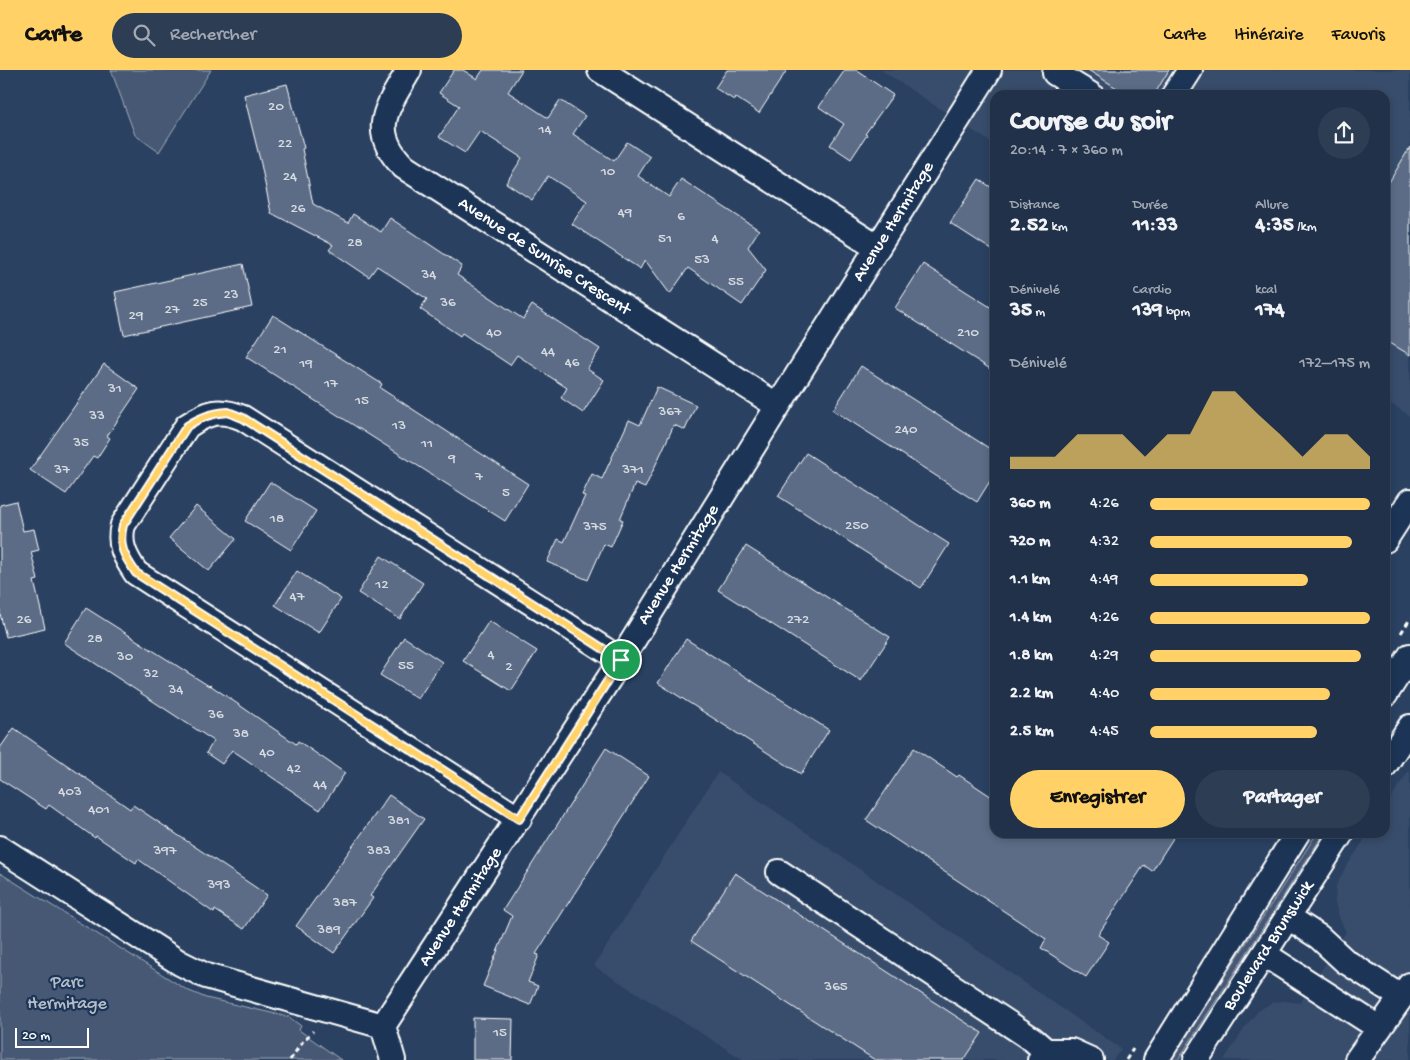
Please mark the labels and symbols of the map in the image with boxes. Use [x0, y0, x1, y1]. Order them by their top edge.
house number: 20 [268, 98, 284, 116]
house number: 14 [537, 121, 552, 139]
house number: 22 [278, 135, 292, 153]
street label: Avenue Hermitage [849, 157, 940, 286]
house number: 10 [600, 163, 616, 181]
house number: 24 [283, 168, 297, 186]
street label: Avenue de Sunrise Crescent [454, 193, 636, 322]
house number: 26 [291, 200, 306, 218]
house number: 49 [618, 204, 633, 222]
house number: 6 [677, 208, 685, 226]
house number: 51 [658, 230, 672, 248]
house number: 4 [711, 230, 719, 248]
house number: 28 [347, 234, 363, 252]
house number: 53 [694, 251, 710, 269]
house number: 34 [421, 266, 436, 284]
house number: 55 [728, 273, 744, 291]
house number: 23 [223, 286, 239, 304]
house number: 25 [192, 294, 208, 312]
house number: 36 [439, 294, 456, 312]
house number: 27 [164, 301, 181, 319]
house number: 29 [129, 307, 144, 325]
house number: 40 [486, 324, 502, 342]
house number: 210 [957, 324, 979, 342]
house number: 21 [273, 341, 287, 359]
house number: 44 [541, 343, 555, 361]
house number: 46 [565, 354, 580, 372]
house number: 19 [298, 355, 313, 373]
house number: 17 [323, 375, 339, 393]
house number: 31 [107, 380, 122, 398]
house number: 15 [354, 392, 369, 410]
house number: 367 [657, 403, 683, 421]
house number: 33 [88, 407, 105, 425]
house number: 13 [391, 417, 406, 435]
house number: 240 [895, 421, 918, 439]
house number: 35 [72, 434, 89, 452]
house number: 11 [420, 435, 433, 453]
house number: 9 [447, 450, 456, 468]
house number: 37 [53, 461, 71, 479]
house number: 371 [621, 461, 644, 479]
house number: 7 [474, 468, 484, 486]
house number: 5 [502, 484, 510, 502]
street label: Avenue Hermitage [634, 500, 725, 629]
house number: 18 [269, 510, 284, 528]
house number: 250 [845, 517, 869, 535]
house number: 375 [582, 518, 607, 536]
house number: 12 [374, 576, 389, 594]
house number: 47 [290, 588, 306, 606]
house number: 26 [17, 611, 32, 629]
house number: 272 [787, 611, 809, 629]
house number: 28 [87, 630, 103, 648]
pin [600, 639, 642, 681]
house number: 4 [487, 646, 495, 664]
house number: 30 [116, 648, 134, 666]
house number: 55 [398, 657, 414, 675]
house number: 2 [505, 658, 513, 676]
house number: 32 [142, 665, 159, 683]
house number: 34 [168, 681, 183, 699]
house number: 36 [207, 706, 224, 724]
house number: 38 [232, 725, 249, 743]
house number: 40 [259, 744, 275, 762]
house number: 42 [287, 760, 301, 778]
house number: 44 [313, 776, 327, 794]
house number: 403 [58, 783, 82, 801]
house number: 401 [88, 801, 110, 819]
house number: 381 [387, 812, 410, 830]
house number: 397 [152, 842, 178, 860]
house number: 383 [366, 842, 391, 860]
street label: Avenue Hermitage [415, 843, 508, 971]
house number: 393 [206, 876, 231, 894]
street label: Boulevard Brunswick [1219, 876, 1320, 1016]
house number: 387 [332, 894, 358, 912]
house number: 389 [316, 921, 341, 939]
park label: Parc Hermitage [27, 973, 107, 1015]
house number: 365 [823, 978, 848, 996]
house number: 15 [492, 1024, 507, 1042]
scale bar [15, 1025, 89, 1048]

